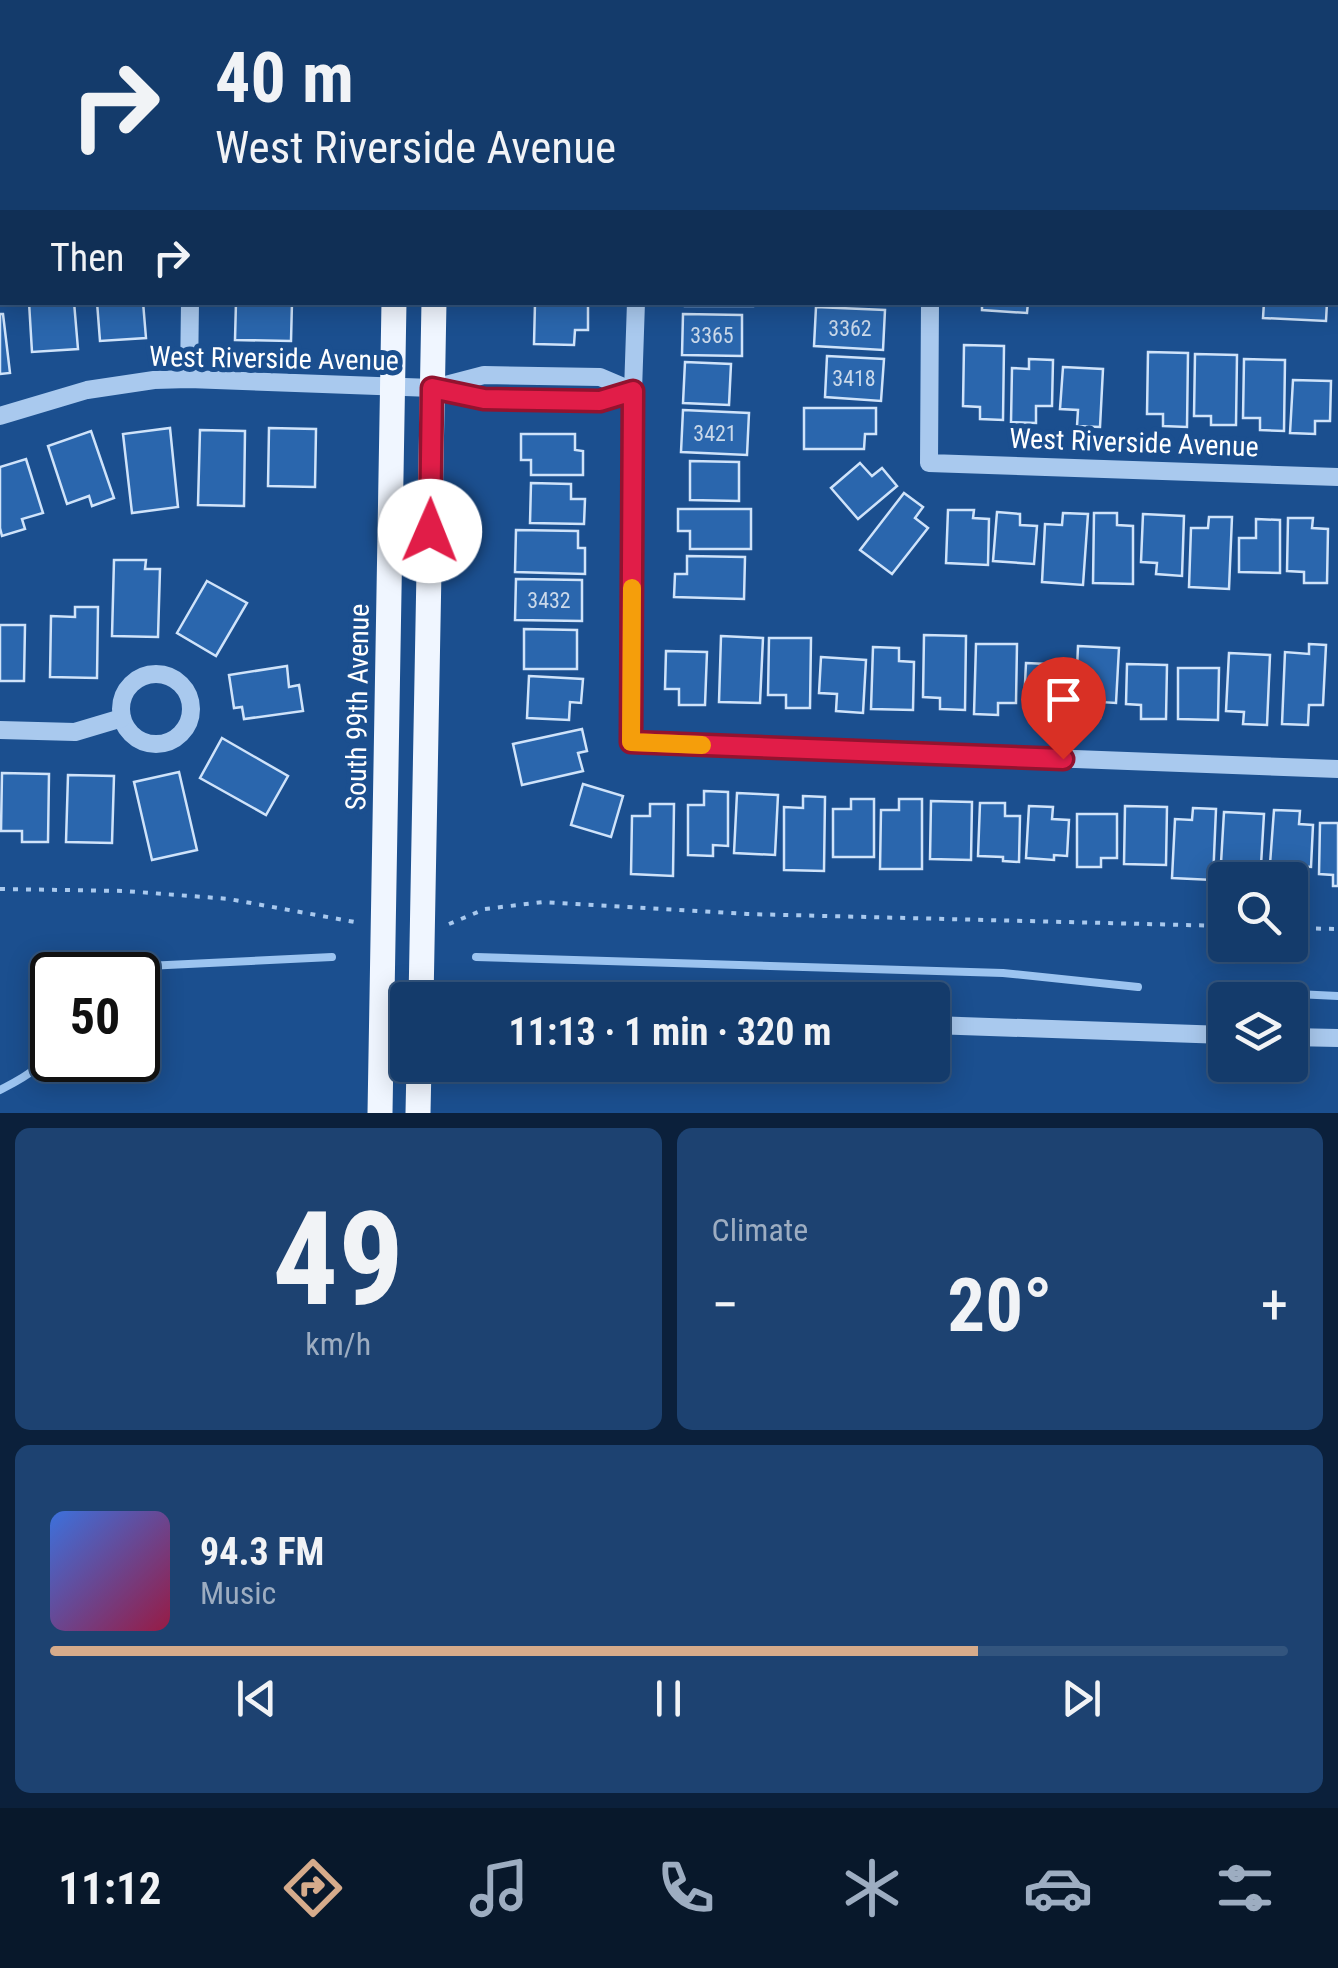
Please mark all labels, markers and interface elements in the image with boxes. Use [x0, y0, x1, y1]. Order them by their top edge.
text: 40 m [215, 37, 354, 119]
icon: right [50, 40, 180, 170]
text: West Riverside Avenue [215, 121, 616, 174]
icon: right [144, 230, 199, 285]
text: Then [50, 236, 124, 280]
house number: 3362 [828, 316, 872, 341]
house number: 3365 [690, 323, 734, 348]
street label: West Riverside Avenue [149, 340, 399, 377]
house number: 3418 [832, 366, 876, 391]
house number: 3421 [693, 421, 737, 446]
street label: West Riverside Avenue [1009, 422, 1259, 463]
position arrow [378, 479, 482, 583]
house number: 3432 [527, 588, 571, 613]
street label: South 99th Avenue [339, 603, 376, 811]
pin [1021, 657, 1106, 760]
icon: arrive [1036, 672, 1091, 727]
map controls [1208, 862, 1308, 1082]
button: search [1208, 862, 1308, 962]
speed limit sign: 50 [30, 952, 160, 1082]
button: layers [1208, 982, 1308, 1082]
text: 11:13 · 1 min · 320 m [509, 1010, 831, 1054]
text: 49 [273, 1183, 404, 1336]
text: Climate [712, 1211, 808, 1249]
text: 20° [947, 1261, 1052, 1349]
text: − [712, 1273, 739, 1337]
text: + [1261, 1273, 1288, 1337]
text: km/h [305, 1325, 371, 1363]
text: 94.3 FM [200, 1530, 324, 1574]
text: Music [200, 1574, 276, 1612]
icon: previous [229, 1671, 284, 1726]
icon: pause [641, 1671, 696, 1726]
icon: next [1054, 1671, 1109, 1726]
icon: directions [278, 1853, 348, 1923]
icon: music [464, 1853, 534, 1923]
icon: phone [651, 1853, 721, 1923]
icon: climate [837, 1853, 907, 1923]
icon: car [1023, 1853, 1093, 1923]
icon: filters [1210, 1853, 1280, 1923]
text: 11:12 [58, 1862, 161, 1915]

